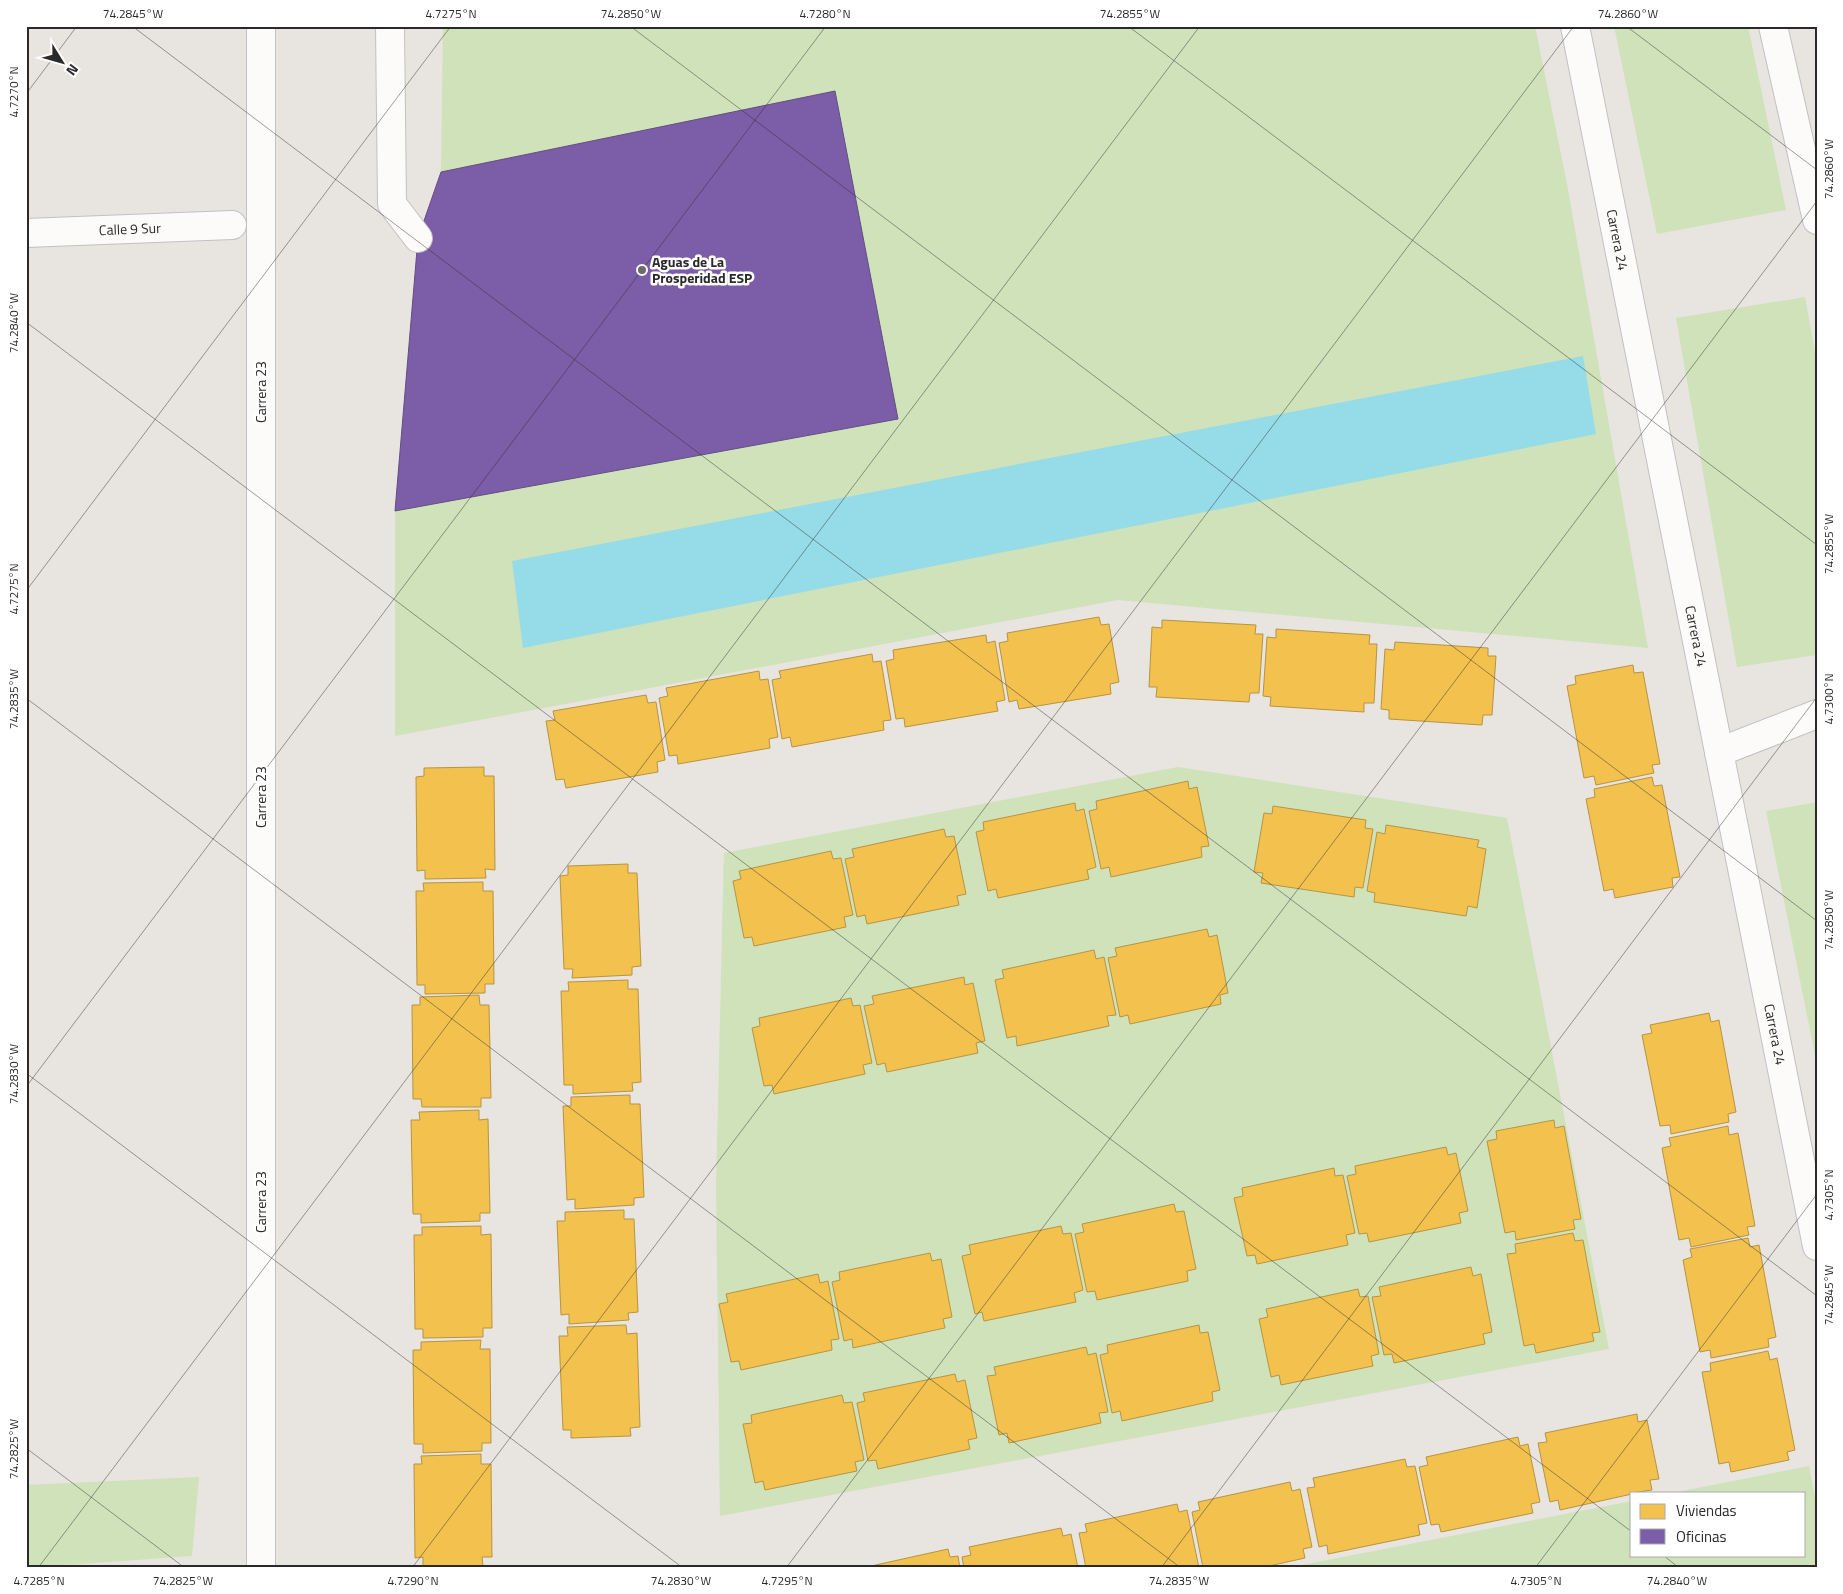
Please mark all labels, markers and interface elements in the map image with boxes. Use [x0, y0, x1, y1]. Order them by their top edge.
text: 74.2845°W [103, 4, 163, 23]
text: 4.7275°N [425, 4, 477, 23]
text: 74.2850°W [601, 4, 661, 23]
text: 4.7280°N [799, 4, 851, 23]
text: 74.2855°W [1100, 4, 1160, 23]
text: 74.2860°W [1598, 4, 1658, 23]
north arrow [38, 38, 88, 88]
text: N [61, 60, 84, 80]
text: 4.7270°N [4, 66, 23, 118]
text: 74.2860°W [1819, 139, 1838, 199]
street label: Carrera 24 [1602, 207, 1634, 272]
street label: Calle 9 Sur [98, 217, 161, 240]
place label: Aguas de La Prosperidad ESP [652, 251, 752, 288]
marker: Aguas de La Prosperidad ESP [636, 264, 648, 276]
text: 74.2840°W [4, 293, 23, 353]
street label: Carrera 23 [250, 361, 271, 423]
text: 74.2855°W [1819, 514, 1838, 574]
text: 4.7275°N [4, 563, 23, 615]
street label: Carrera 24 [1680, 604, 1713, 669]
text: 74.2835°W [4, 669, 23, 729]
text: 4.7300°N [1819, 673, 1838, 725]
street label: Carrera 23 [250, 766, 271, 828]
text: 74.2850°W [1819, 890, 1838, 950]
street label: Carrera 24 [1759, 1002, 1792, 1067]
text: 74.2830°W [4, 1044, 23, 1104]
text: 4.7305°N [1819, 1169, 1838, 1221]
street label: Carrera 23 [250, 1171, 271, 1233]
text: 74.2845°W [1819, 1265, 1838, 1325]
text: 74.2825°W [4, 1419, 23, 1479]
legend [1630, 1492, 1806, 1556]
text: Viviendas [1676, 1499, 1737, 1522]
text: Oficinas [1676, 1525, 1727, 1548]
text: 4.7285°N [13, 1571, 65, 1590]
text: 74.2825°W [153, 1571, 213, 1590]
text: 4.7290°N [387, 1571, 439, 1590]
text: 74.2830°W [651, 1571, 711, 1590]
text: 4.7295°N [761, 1571, 813, 1590]
text: 74.2835°W [1149, 1571, 1209, 1590]
text: 4.7305°N [1510, 1571, 1562, 1590]
text: 74.2840°W [1647, 1571, 1707, 1590]

